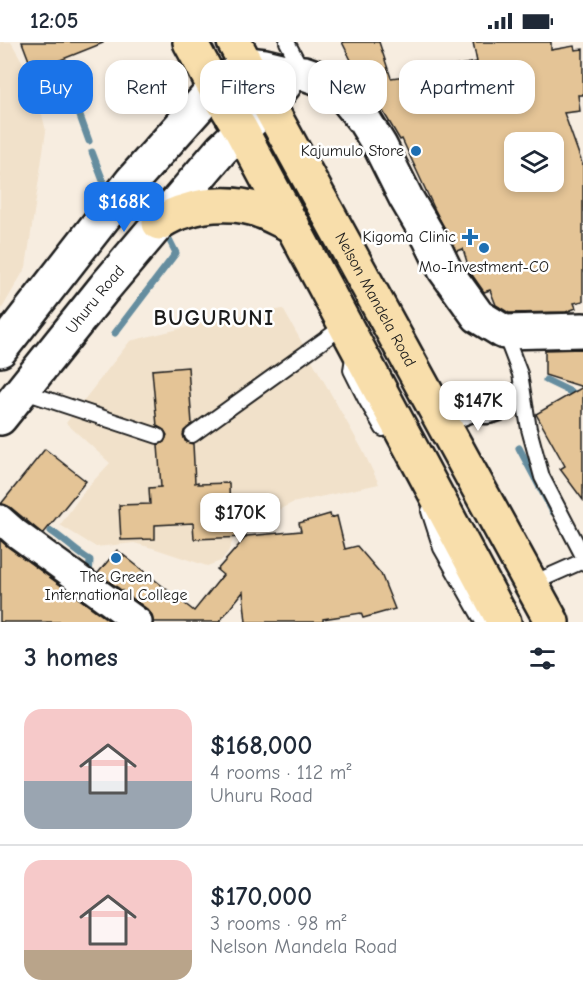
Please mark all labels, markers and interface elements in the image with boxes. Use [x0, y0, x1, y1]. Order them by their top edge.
text: 12:05 [30, 8, 78, 34]
chip: Buy [18, 60, 93, 114]
chip: Rent [105, 60, 188, 114]
chip: Filters [200, 60, 296, 114]
chip: New [308, 60, 387, 114]
chip: Apartment [399, 60, 535, 114]
map controls [504, 132, 564, 192]
button: layers [504, 132, 564, 192]
place label: Kajumulo Store [301, 142, 404, 160]
marker: Kajumulo Store [409, 144, 423, 158]
pin: $168K [82, 182, 166, 233]
text: $168K [98, 190, 150, 213]
place label: Kigoma Clinic [362, 228, 456, 246]
marker: Kigoma Clinic [461, 228, 479, 246]
street label: Nelson Mandela Road [331, 230, 419, 370]
marker: Mo-Investment-CO [477, 241, 491, 255]
place label: Mo-Investment-CO [419, 258, 549, 276]
street label: Uhuru Road [62, 262, 128, 337]
district label: BUGURUNI [153, 305, 275, 331]
pin: $147K [436, 381, 520, 432]
text: $147K [453, 389, 503, 412]
pin: $170K [198, 493, 282, 544]
text: $170K [214, 501, 266, 524]
marker: The Green International College [109, 551, 123, 565]
place label: The Green International College [44, 568, 188, 604]
icon: filters [526, 642, 559, 675]
text: 3 homes [24, 643, 118, 673]
text: $168,000 [210, 731, 312, 761]
icon: home [72, 733, 144, 805]
text: 4 rooms · 112 m² [210, 761, 351, 784]
text: Uhuru Road [210, 784, 313, 807]
text: $170,000 [210, 882, 312, 912]
icon: home [72, 884, 144, 956]
text: 3 rooms · 98 m² [210, 912, 346, 935]
text: Nelson Mandela Road [210, 935, 397, 958]

